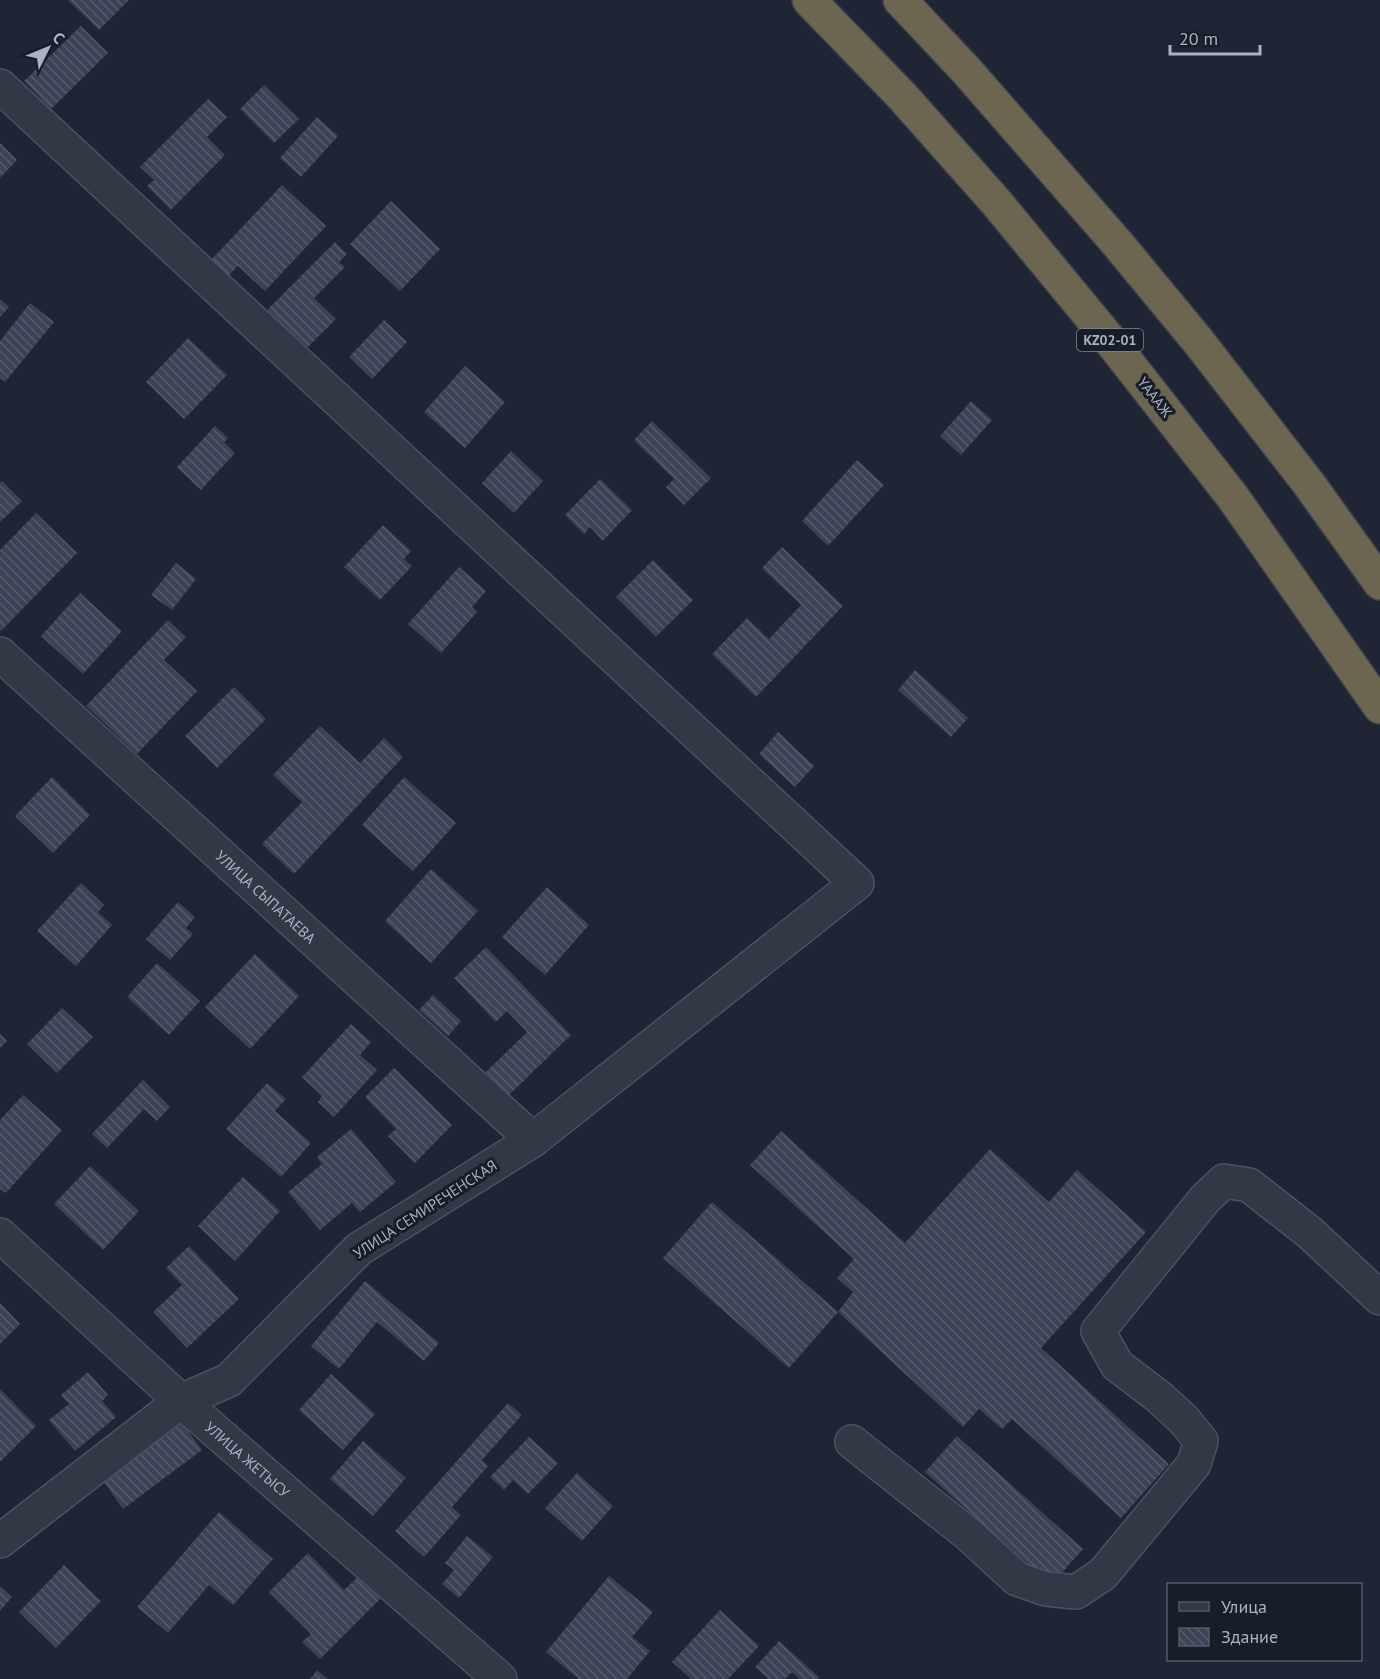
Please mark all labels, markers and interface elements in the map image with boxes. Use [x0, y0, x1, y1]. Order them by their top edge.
north arrow [18, 18, 78, 78]
scale bar [1170, 18, 1260, 56]
text: 20 m [1179, 27, 1218, 50]
text: С [49, 28, 69, 48]
road number: KZ02-01 [1077, 329, 1143, 351]
street label: ҮАААЖ [1133, 373, 1177, 422]
street label: УЛИЦА СЫПАТАЕВА [212, 846, 320, 947]
street label: УЛИЦА СЕМИРЕЧЕНСКАЯ [350, 1155, 500, 1263]
street label: УЛИЦА ЖЕТЫСУ [201, 1417, 295, 1502]
legend [1167, 1583, 1362, 1661]
text: Улица [1221, 1595, 1267, 1618]
text: Здание [1221, 1625, 1278, 1648]

